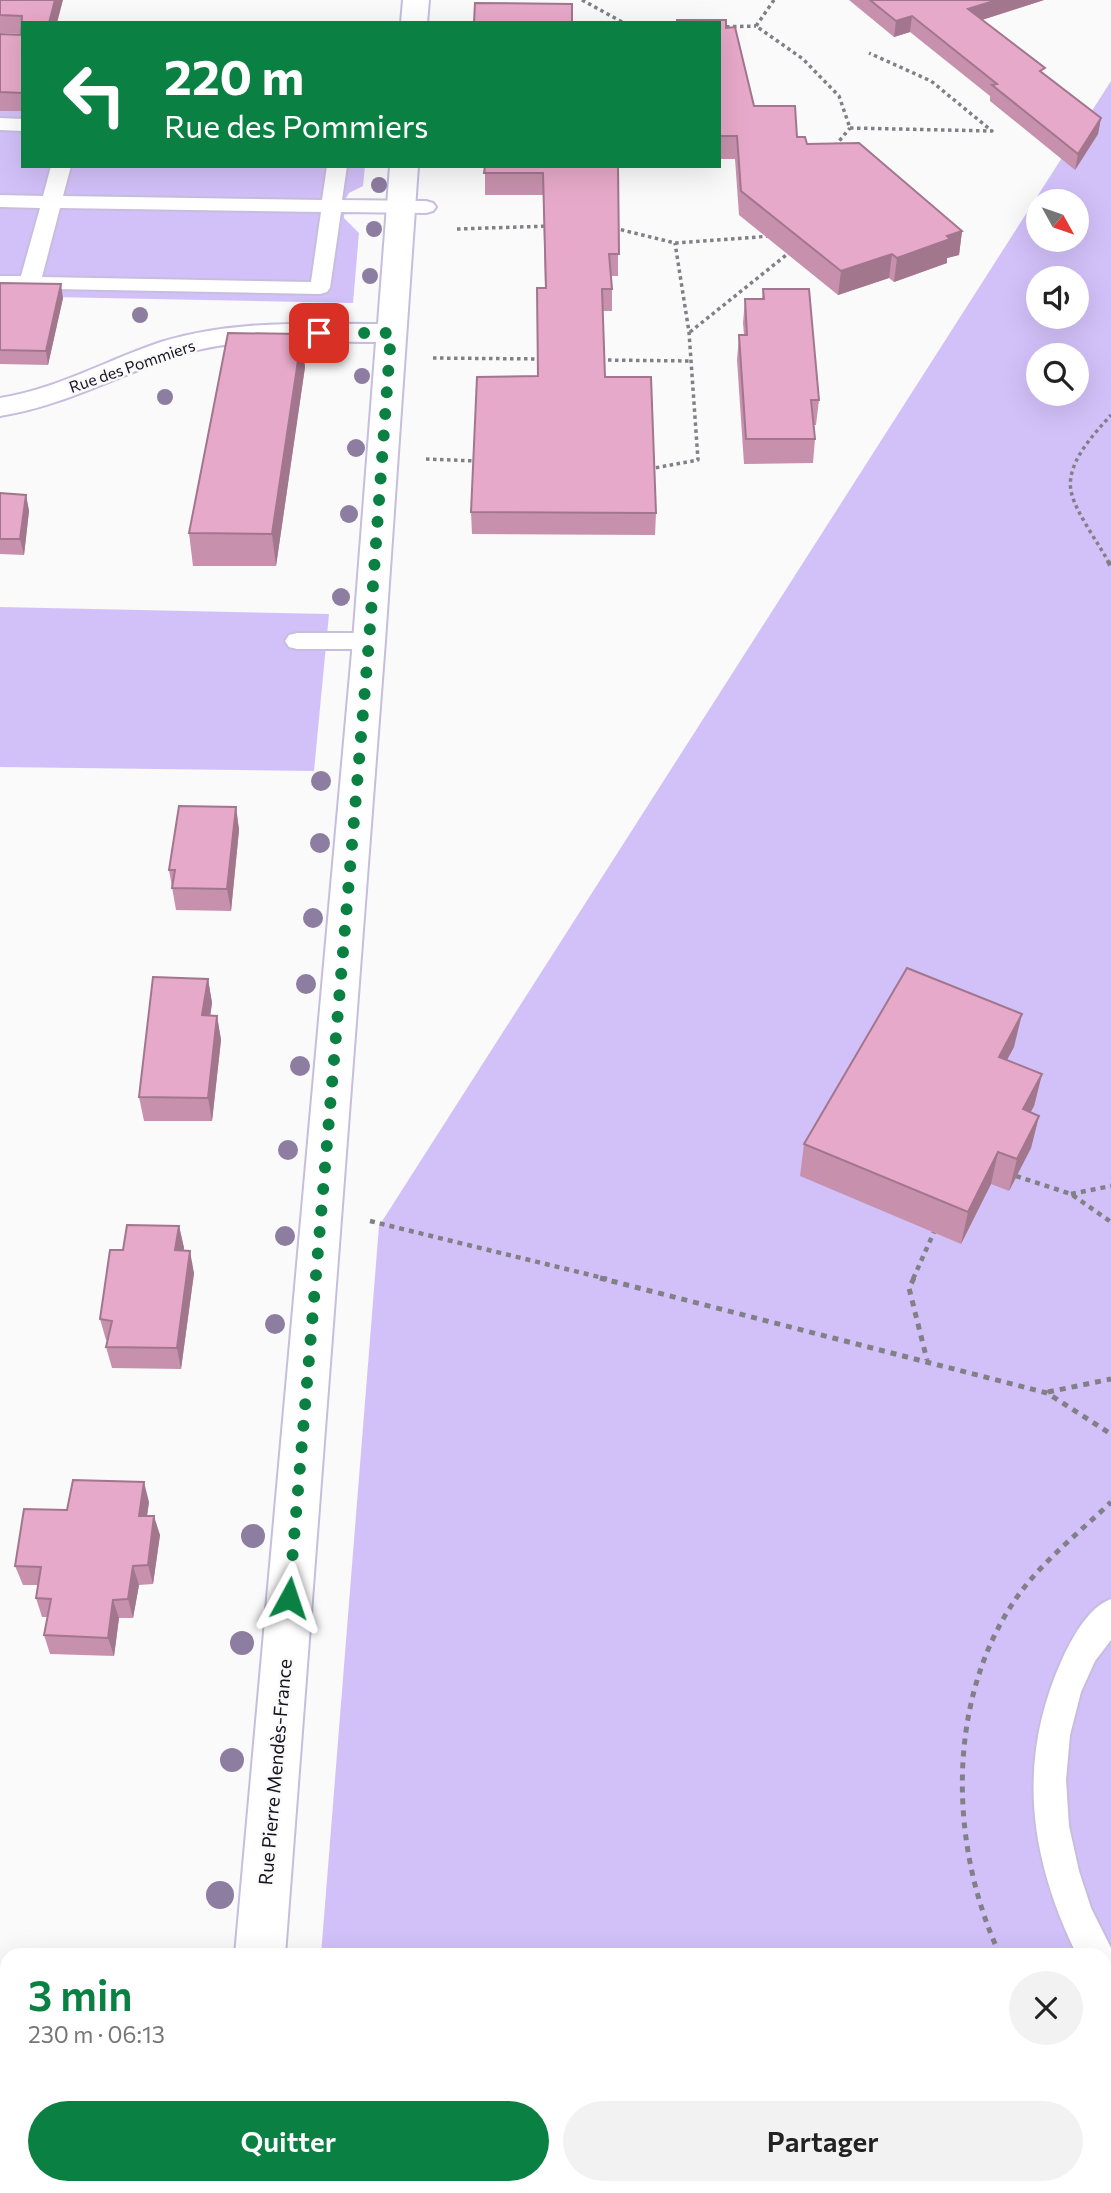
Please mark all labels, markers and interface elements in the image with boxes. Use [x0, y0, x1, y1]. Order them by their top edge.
text: 220 m [164, 45, 304, 105]
icon: left [49, 49, 140, 140]
text: Rue des Pommiers [164, 105, 429, 145]
north arrow [1026, 189, 1088, 252]
map controls [1026, 189, 1089, 406]
button: sound [1026, 266, 1089, 329]
pin [289, 303, 349, 363]
icon: arrive [300, 314, 338, 352]
street label: Rue des Pommiers [66, 335, 197, 396]
button: search [1026, 343, 1089, 406]
position arrow [252, 1561, 326, 1635]
street label: Rue Pierre Mendès-France [253, 1658, 296, 1886]
text: 3 min [28, 1968, 133, 2020]
button: close [1009, 1971, 1083, 2045]
text: 230 m · 06:13 [28, 2020, 165, 2048]
button: Quitter [28, 2101, 549, 2181]
button: Partager [563, 2101, 1083, 2181]

